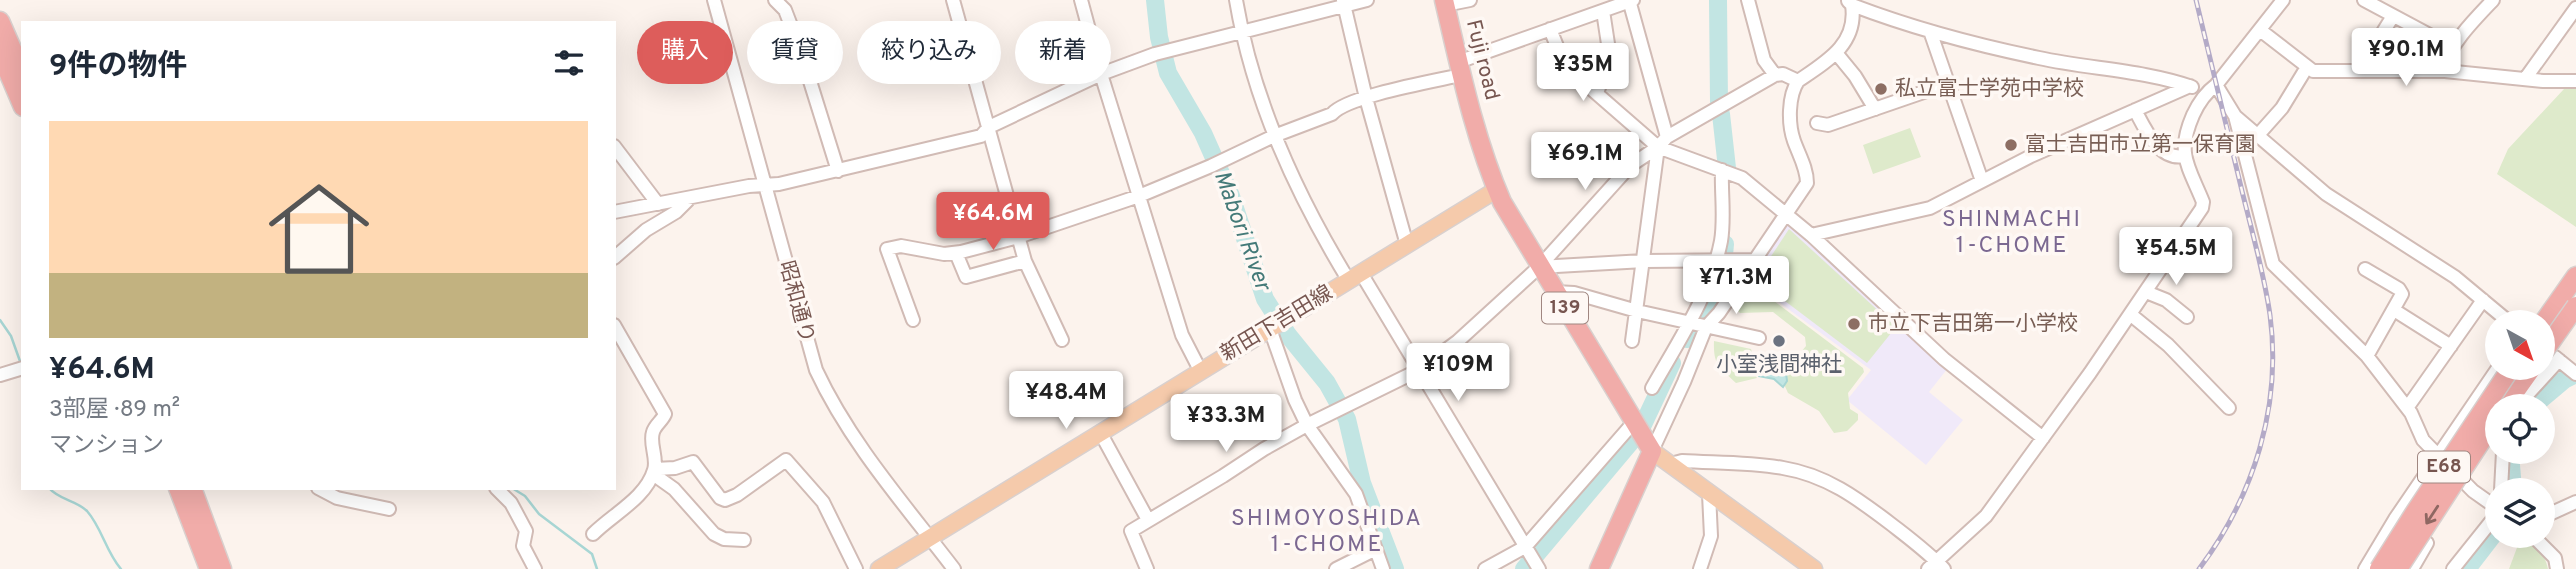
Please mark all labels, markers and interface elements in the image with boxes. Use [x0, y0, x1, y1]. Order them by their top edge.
street label: Fuji road [1459, 17, 1505, 103]
chip: 購入 [637, 21, 733, 84]
chip: 賃貸 [747, 21, 843, 84]
chip: 絞り込み [857, 21, 1001, 84]
chip: 新着 [1015, 21, 1111, 84]
pin: ¥90.1M [2349, 28, 2463, 88]
text: ¥90.1M [2368, 36, 2444, 65]
pin: ¥35M [1542, 43, 1624, 103]
icon: filters [550, 44, 588, 82]
text: 9件の物件 [49, 49, 187, 86]
text: ¥35M [1553, 51, 1613, 80]
place label: 私立富士学苑中学校 [1895, 76, 2084, 103]
marker: 私立富士学苑中学校 [1873, 81, 1889, 97]
pin: ¥69.1M [1528, 132, 1642, 192]
place label: 富士吉田市立第一保育園 [2025, 132, 2256, 159]
marker: 富士吉田市立第一保育園 [2003, 137, 2019, 153]
text: ¥69.1M [1547, 140, 1623, 169]
icon: home [256, 166, 382, 292]
water label: Mabori River [1206, 167, 1277, 297]
pin: ¥64.6M [936, 192, 1050, 252]
text: ¥64.6M [952, 200, 1034, 229]
district label: SHINMACHI 1-CHOME [1942, 206, 2082, 261]
pin: ¥54.5M [2119, 228, 2233, 287]
text: ¥54.5M [2135, 235, 2217, 264]
pin: ¥71.3M [1679, 256, 1793, 316]
street label: 昭和通り [772, 258, 820, 346]
text: ¥71.3M [1699, 264, 1773, 293]
street label: 新田下吉田線 [1216, 280, 1338, 368]
road number: 139 [1542, 292, 1588, 324]
north arrow [2485, 310, 2555, 380]
map controls [2485, 310, 2555, 548]
place label: 市立下吉田第一小学校 [1868, 311, 2078, 338]
marker: 市立下吉田第一小学校 [1846, 316, 1862, 332]
marker: 小室浅間神社 [1771, 333, 1787, 349]
pin: ¥109M [1409, 344, 1507, 403]
text: ¥109M [1422, 351, 1494, 380]
text: ¥64.6M [49, 352, 155, 389]
place label: 小室浅間神社 [1716, 352, 1842, 379]
pin: ¥48.4M [1009, 372, 1123, 431]
text: ¥48.4M [1025, 379, 1107, 408]
pin: ¥33.3M [1169, 394, 1283, 454]
button: locate [2485, 394, 2555, 464]
text: 3部屋 · 89 m² [49, 396, 180, 425]
text: ¥33.3M [1187, 402, 1265, 431]
text: マンション [49, 432, 164, 461]
road number: E68 [2418, 452, 2470, 482]
button: layers [2485, 478, 2555, 548]
one-way arrow [2425, 504, 2439, 524]
district label: SHIMOYOSHIDA 1-CHOME [1231, 505, 1423, 560]

